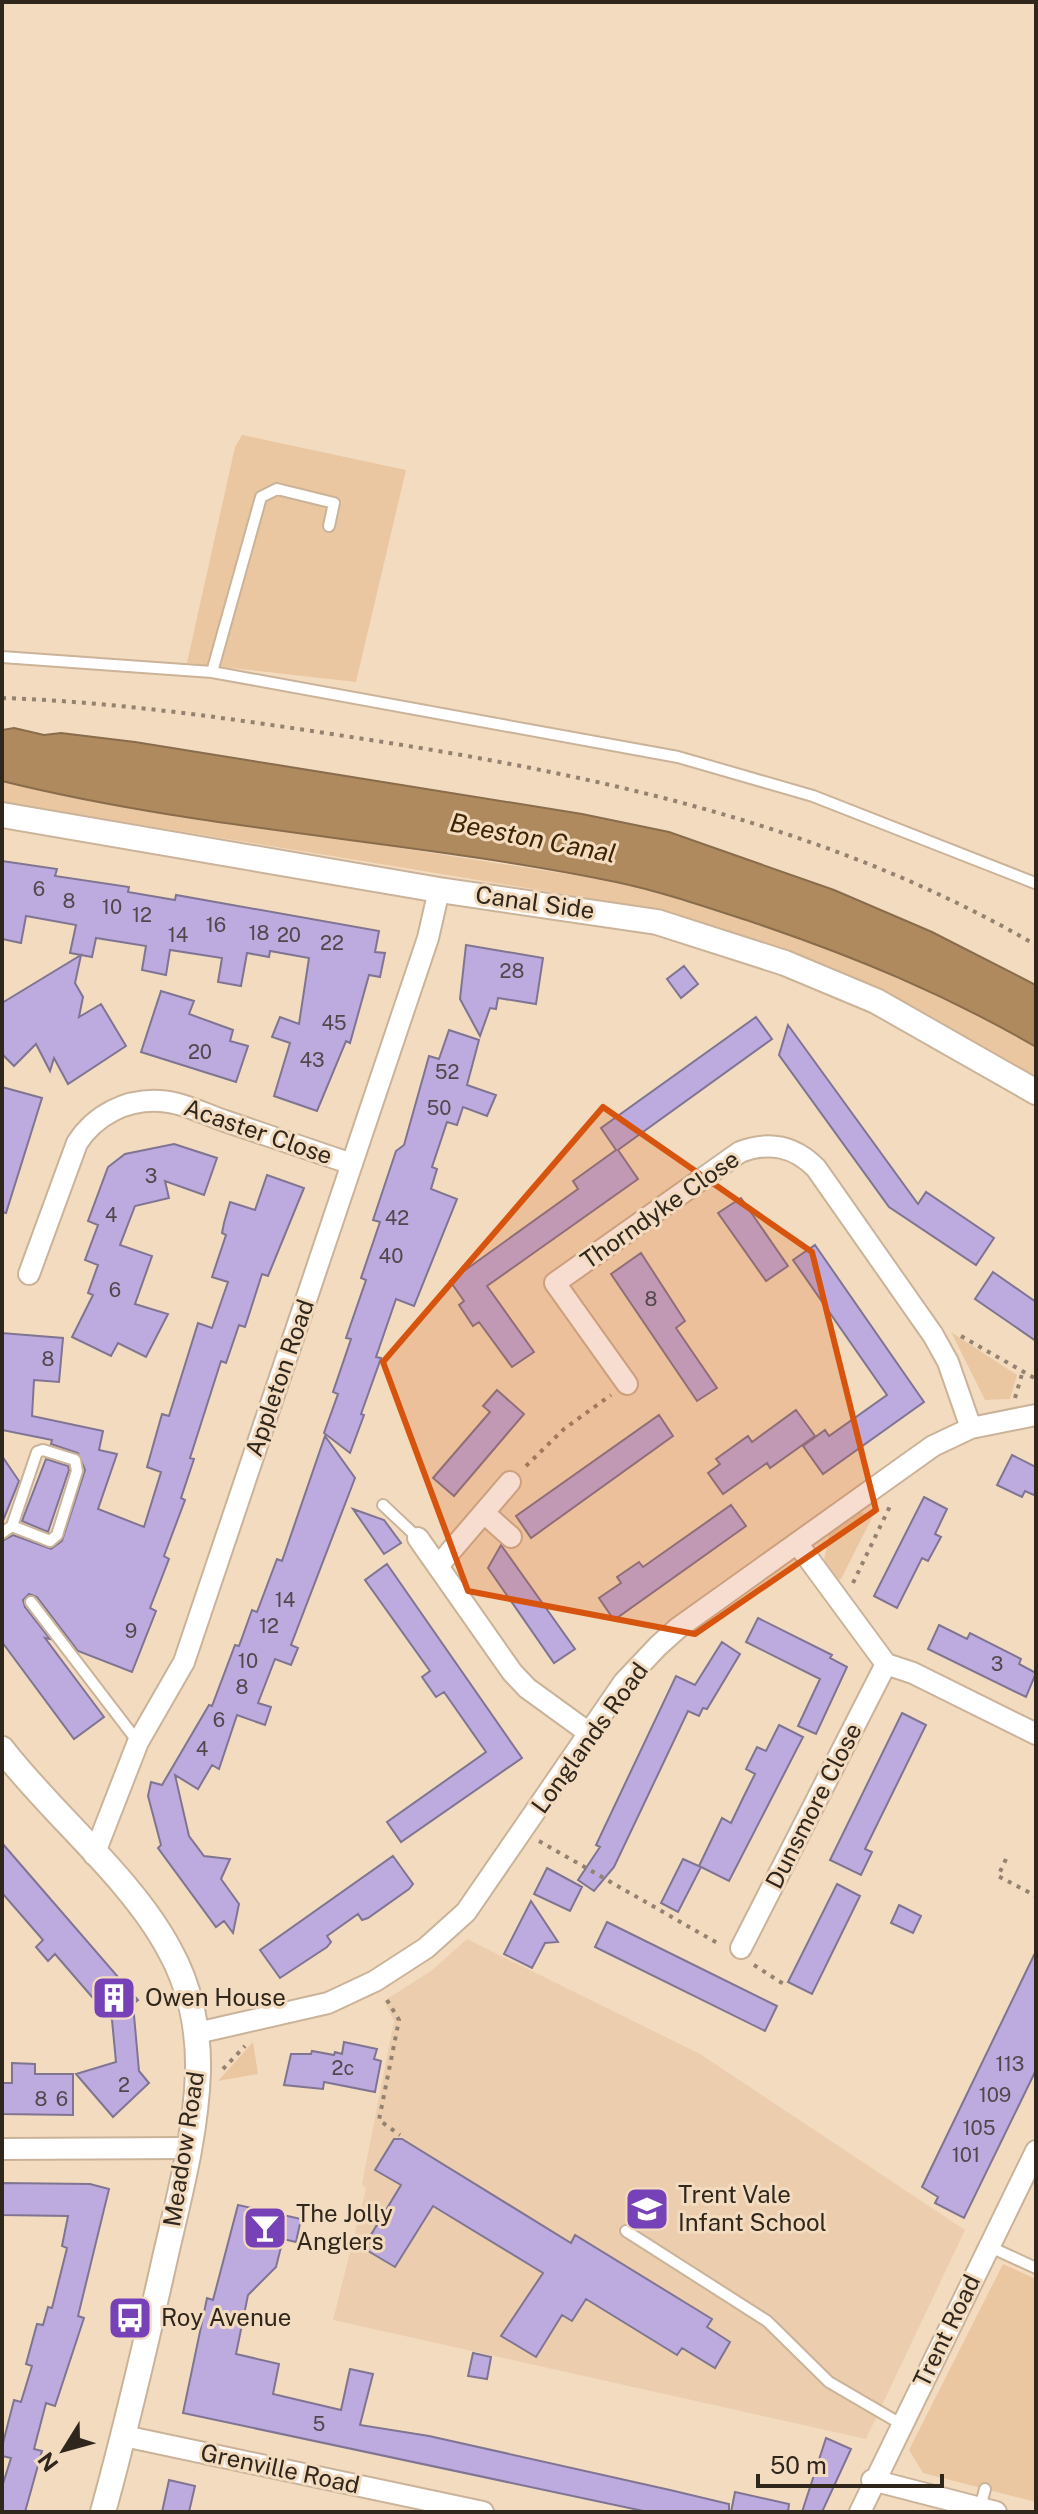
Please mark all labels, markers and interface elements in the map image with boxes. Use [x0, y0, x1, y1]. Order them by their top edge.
water label: Beeston Canal [447, 806, 619, 869]
house number: 6 [33, 877, 45, 901]
street label: Canal Side [474, 880, 596, 924]
house number: 8 [63, 889, 75, 913]
house number: 10 [102, 895, 122, 919]
house number: 12 [132, 903, 152, 927]
house number: 16 [206, 913, 226, 937]
house number: 18 [248, 921, 270, 945]
house number: 14 [168, 923, 188, 947]
house number: 20 [277, 923, 301, 947]
house number: 22 [320, 931, 344, 955]
house number: 28 [500, 959, 524, 983]
house number: 45 [321, 1011, 347, 1035]
house number: 20 [188, 1040, 212, 1064]
house number: 43 [299, 1048, 325, 1072]
house number: 52 [435, 1060, 459, 1084]
street label: Acaster Close [181, 1093, 336, 1170]
house number: 50 [426, 1096, 452, 1120]
street label: Thorndyke Close [575, 1144, 744, 1274]
house number: 3 [145, 1164, 157, 1188]
house number: 4 [105, 1203, 117, 1227]
house number: 42 [385, 1206, 409, 1230]
house number: 40 [379, 1244, 403, 1268]
house number: 6 [109, 1278, 121, 1302]
house number: 8 [645, 1287, 657, 1311]
street label: Appleton Road [239, 1295, 319, 1460]
house number: 8 [42, 1347, 54, 1371]
house number: 14 [275, 1588, 295, 1612]
house number: 12 [259, 1614, 279, 1638]
house number: 9 [125, 1619, 137, 1643]
house number: 10 [238, 1649, 258, 1673]
house number: 3 [991, 1652, 1003, 1676]
street label: Longlands Road [525, 1657, 653, 1818]
house number: 8 [236, 1675, 248, 1699]
house number: 6 [213, 1708, 225, 1732]
street label: Dunsmore Close [759, 1718, 867, 1893]
house number: 4 [196, 1737, 208, 1761]
building icon: Owen House [90, 1974, 138, 2022]
place label: Owen House [145, 1983, 286, 2011]
house number: 113 [996, 2052, 1024, 2076]
house number: 2c [332, 2056, 354, 2080]
street label: Meadow Road [157, 2069, 209, 2228]
house number: 2 [118, 2073, 130, 2097]
house number: 109 [979, 2083, 1011, 2107]
house number: 8 [35, 2087, 47, 2111]
house number: 6 [56, 2087, 68, 2111]
house number: 105 [962, 2116, 996, 2140]
house number: 101 [952, 2143, 980, 2167]
place label: Trent Vale Infant School [678, 2180, 827, 2236]
school or university icon: Trent Vale Infant School [623, 2185, 671, 2233]
place label: The Jolly Anglers [296, 2199, 393, 2255]
bar icon: The Jolly Anglers [241, 2204, 289, 2252]
street label: Trent Road [907, 2270, 985, 2391]
bus stop icon: Roy Avenue [106, 2294, 154, 2342]
place label: Roy Avenue [161, 2303, 291, 2331]
north arrow [24, 2410, 104, 2490]
house number: 5 [313, 2412, 325, 2436]
street label: Grenville Road [198, 2438, 362, 2499]
scale bar [758, 2438, 942, 2488]
text: N [32, 2447, 64, 2477]
text: 50 m [770, 2451, 827, 2479]

